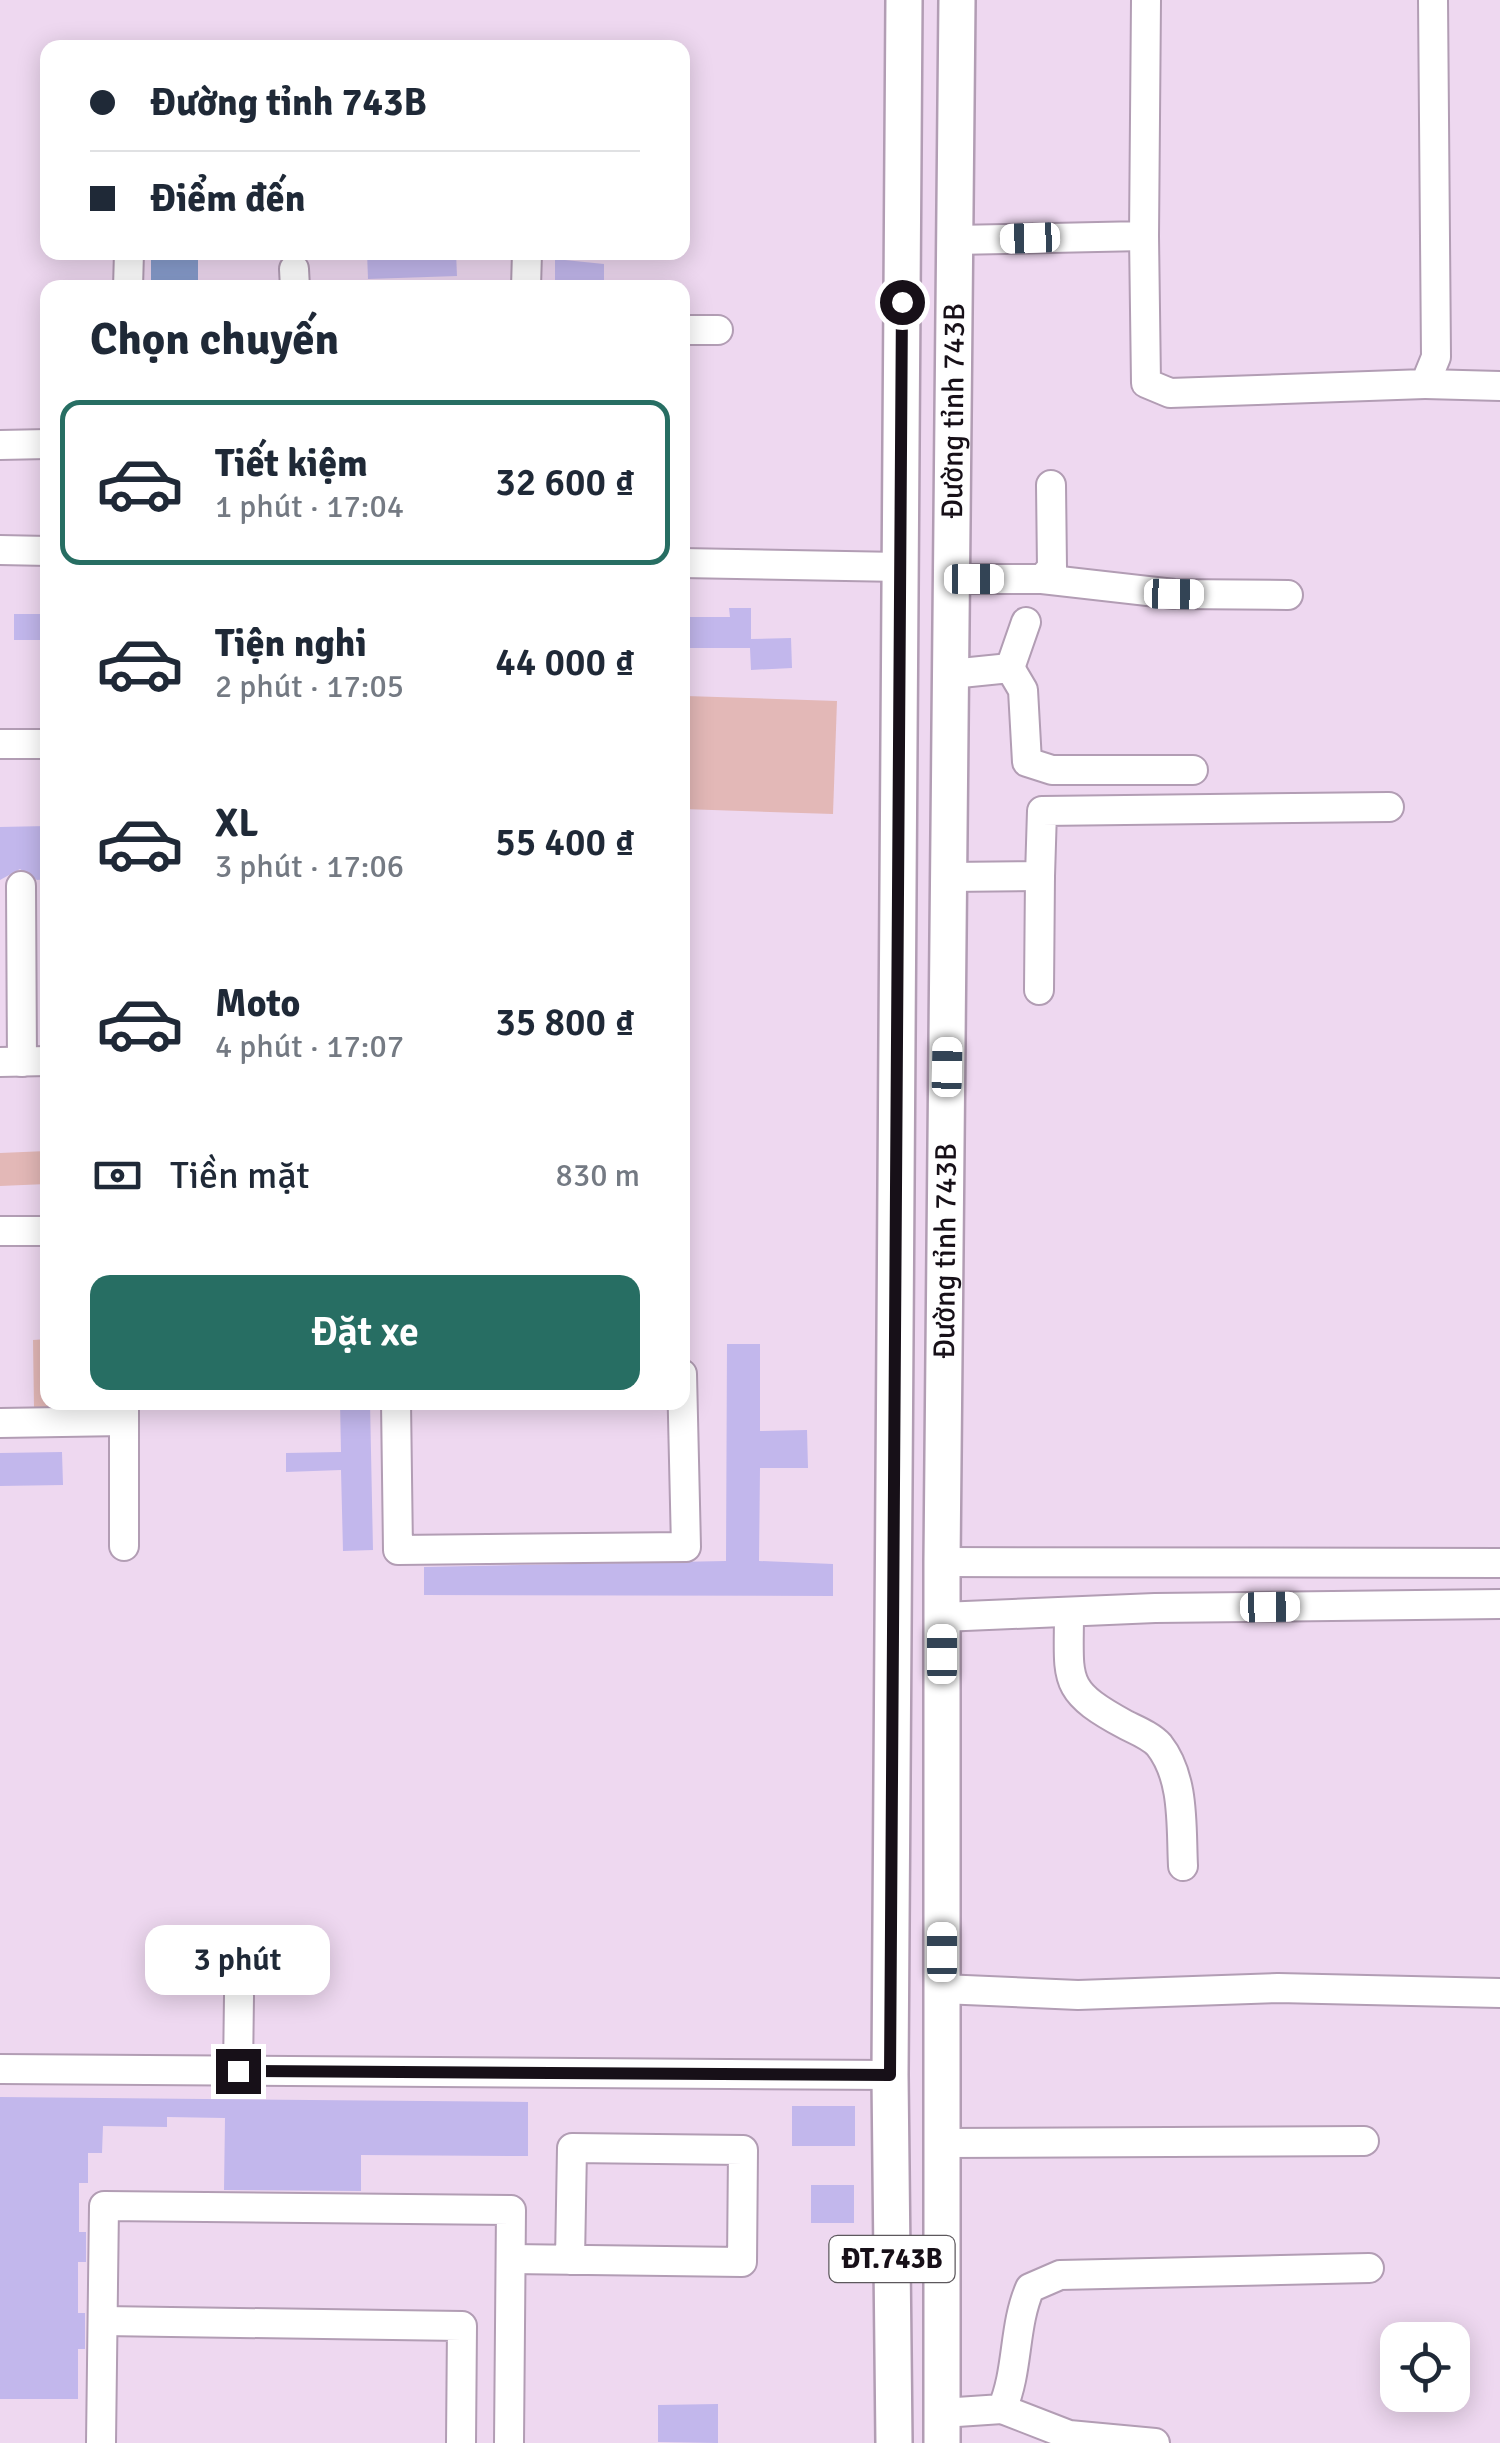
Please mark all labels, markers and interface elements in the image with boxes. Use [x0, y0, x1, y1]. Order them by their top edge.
text: Đường tỉnh 743B [150, 79, 427, 126]
text: Điểm đến [150, 175, 305, 222]
car [999, 222, 1061, 254]
route start [880, 280, 925, 325]
street label: Đường tỉnh 743B [934, 303, 973, 519]
text: Chọn chuyến [90, 312, 339, 367]
icon: car [95, 438, 185, 528]
text: Tiết kiệm [215, 440, 368, 487]
text: 32 600 ₫ [495, 459, 635, 506]
text: 1 phút · 17:04 [215, 487, 404, 526]
car [944, 564, 1004, 594]
car [1144, 578, 1204, 610]
icon: car [95, 618, 185, 708]
text: Tiện nghi [215, 620, 367, 667]
text: 44 000 ₫ [495, 639, 635, 686]
text: 2 phút · 17:05 [215, 667, 404, 706]
icon: car [95, 798, 185, 888]
text: XL [215, 800, 258, 847]
text: 55 400 ₫ [495, 819, 635, 866]
text: 3 phút · 17:06 [215, 847, 404, 886]
icon: car [95, 978, 185, 1068]
text: Moto [215, 980, 300, 1027]
text: 35 800 ₫ [495, 999, 635, 1046]
text: 4 phút · 17:07 [215, 1027, 404, 1066]
car [931, 1037, 963, 1097]
street label: Đường tỉnh 743B [925, 1143, 965, 1359]
icon: cash [90, 1148, 145, 1203]
text: Tiền mặt [170, 1152, 310, 1199]
text: 830 m [556, 1156, 640, 1195]
button: Đặt xe [90, 1275, 640, 1390]
car [1240, 1591, 1300, 1623]
car [927, 1624, 957, 1684]
car [927, 1922, 957, 1982]
callout: 3 phút [146, 1926, 330, 1996]
text: 3 phút [194, 1940, 281, 1979]
route end [216, 2049, 261, 2094]
road number: ĐT.743B [830, 2236, 954, 2282]
map controls [1380, 2322, 1470, 2412]
button: locate [1380, 2322, 1470, 2412]

